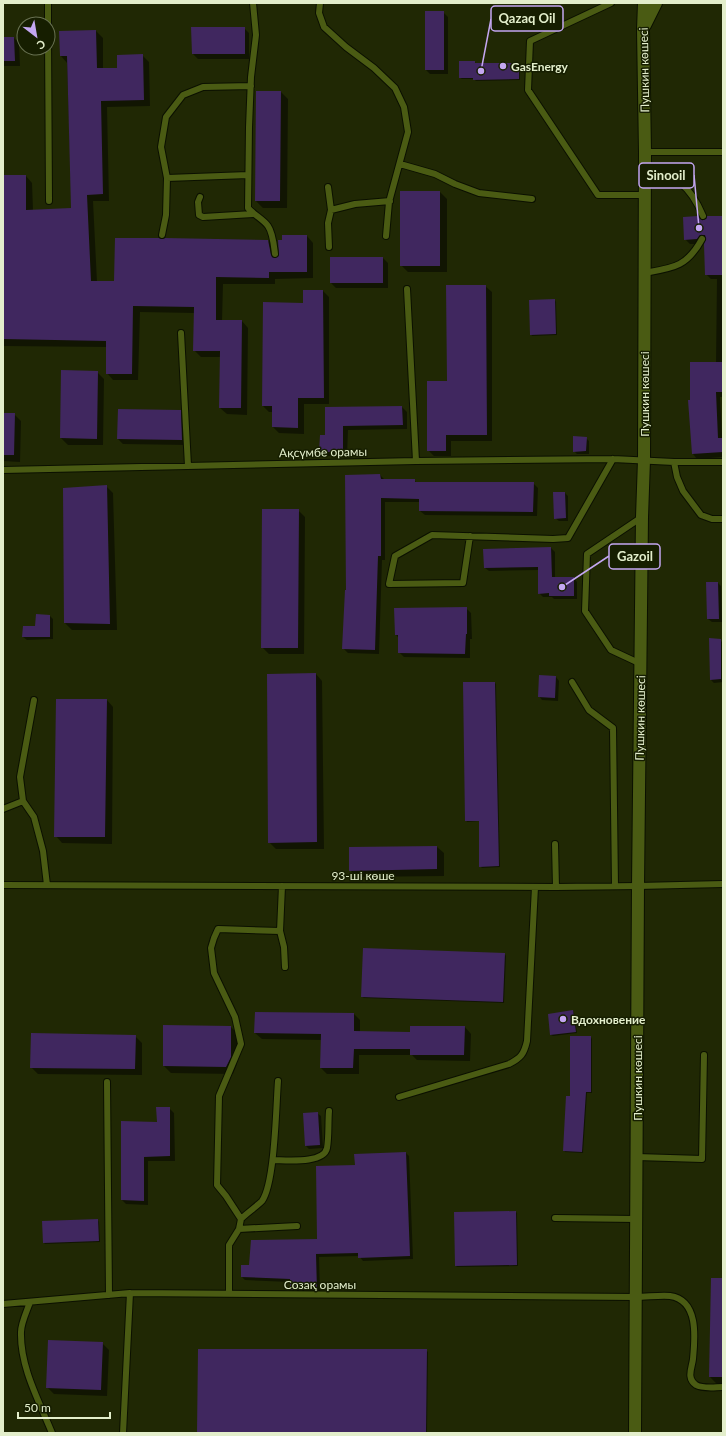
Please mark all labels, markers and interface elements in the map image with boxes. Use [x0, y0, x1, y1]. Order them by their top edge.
callout: Qazaq Oil [491, 6, 563, 31]
text: Qazaq Oil [499, 10, 556, 26]
north arrow [16, 16, 56, 56]
street label: Пушкин көшесі [636, 27, 652, 113]
text: С [34, 38, 48, 53]
place label: GasEnergy [511, 59, 569, 74]
marker: GasEnergy [498, 61, 508, 71]
callout: Sinooil [639, 163, 694, 188]
text: Sinooil [646, 167, 686, 183]
street label: Пушкин көшесі [637, 351, 652, 437]
street label: Ақсүмбе орамы [279, 444, 367, 460]
callout: Gazoil [609, 544, 660, 569]
text: Gazoil [617, 548, 653, 564]
street label: Пушкин көшесі [632, 675, 648, 761]
street label: 93-ші көше [331, 868, 395, 883]
place label: Вдохновение [571, 1012, 646, 1027]
marker: Вдохновение [558, 1014, 568, 1024]
street label: Пушкин көшесі [630, 1035, 645, 1121]
street label: Созақ орамы [284, 1277, 356, 1292]
scale bar [18, 1394, 110, 1420]
text: 50 m [24, 1400, 51, 1415]

